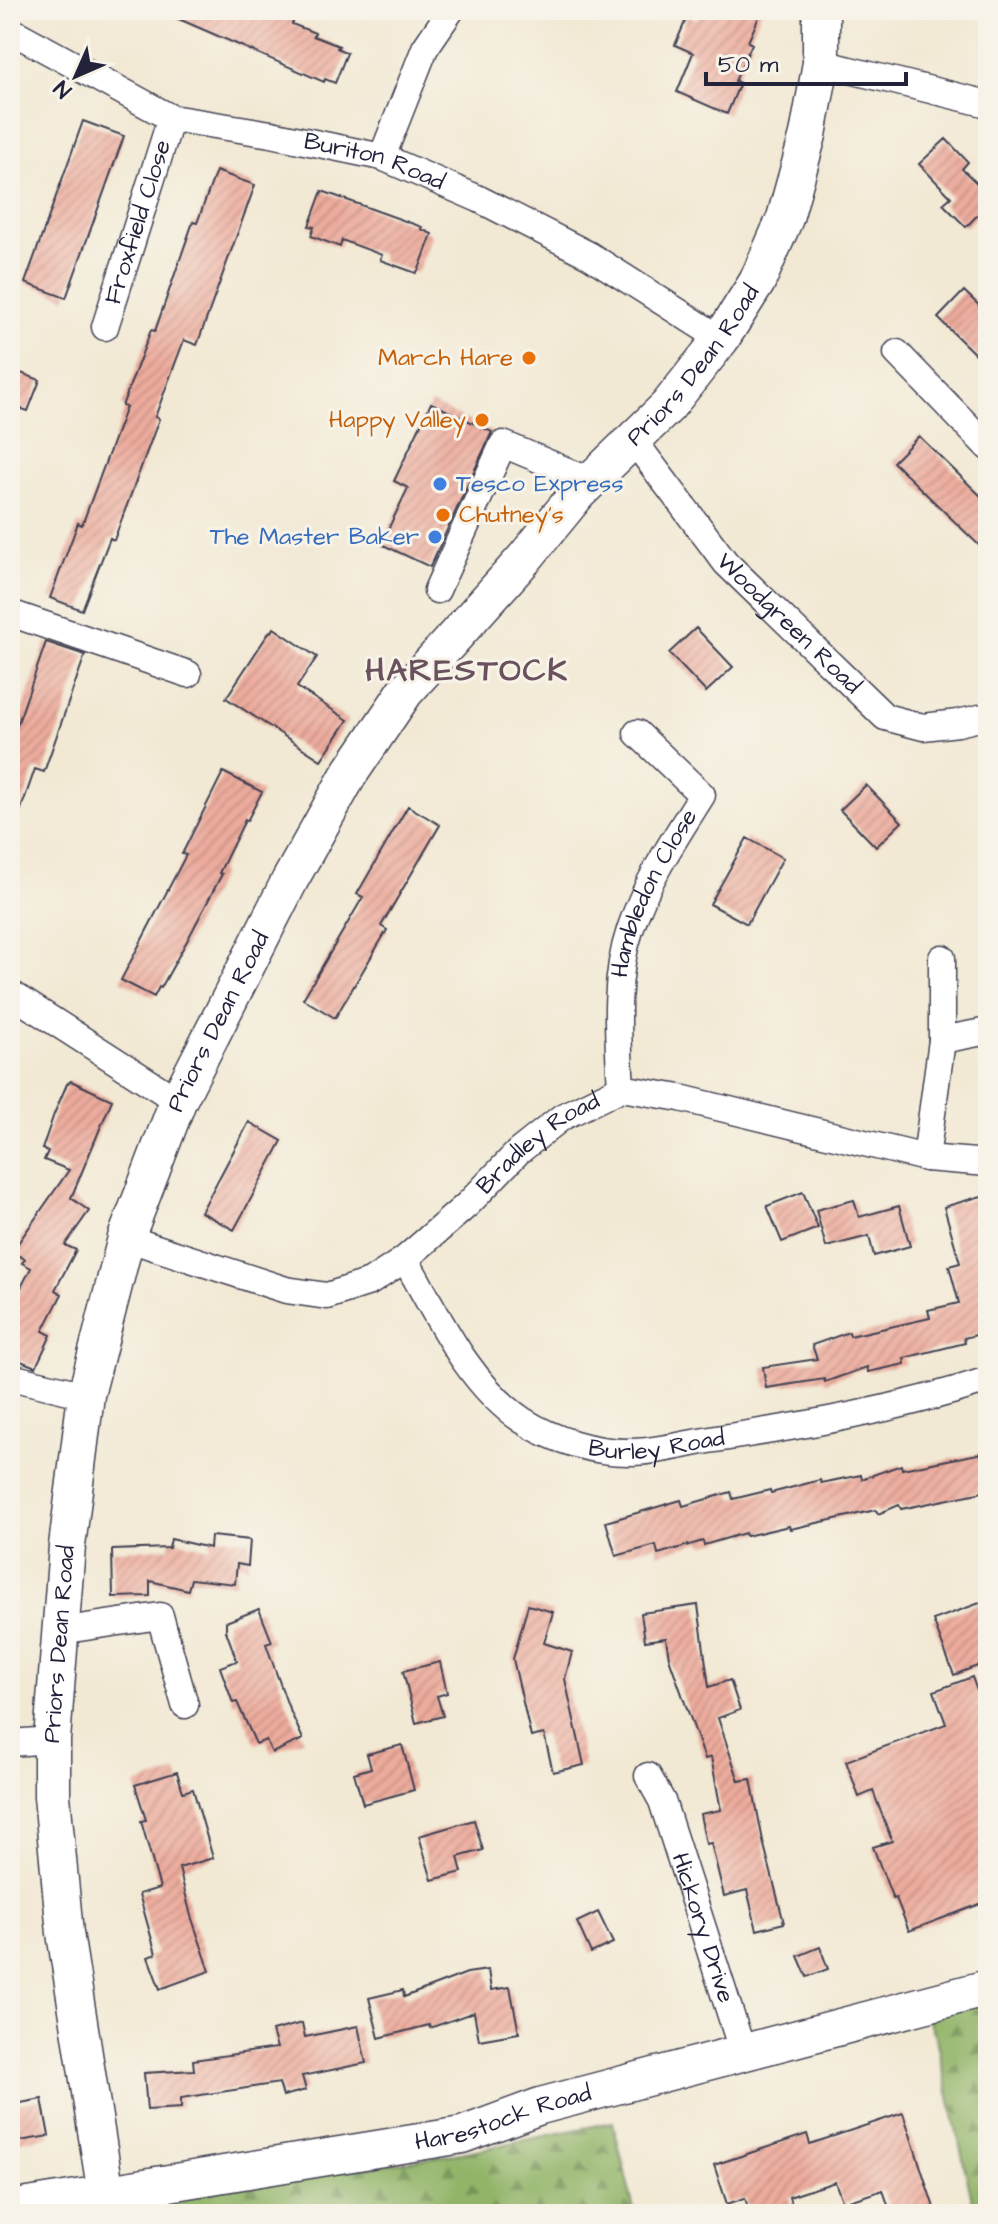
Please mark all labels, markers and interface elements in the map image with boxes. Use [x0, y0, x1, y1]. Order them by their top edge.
north arrow [36, 36, 116, 116]
scale bar [706, 36, 906, 86]
text: 50 m [718, 48, 779, 82]
text: N [47, 73, 79, 105]
street label: Buriton Road [301, 124, 450, 199]
street label: Froxfield Close [96, 136, 180, 309]
street label: Priors Dean Road [619, 278, 768, 454]
place label: March Hare [378, 341, 513, 375]
marker: March Hare [520, 349, 538, 367]
place label: Happy Valley [329, 403, 466, 438]
marker: Happy Valley [473, 411, 491, 429]
place label: Tesco Express [456, 467, 623, 501]
marker: Tesco Express [431, 475, 449, 493]
place label: Chutney's [459, 498, 564, 533]
marker: Chutney's [434, 506, 452, 524]
place label: The Master Baker [210, 520, 419, 554]
marker: The Master Baker [426, 528, 444, 546]
street label: Woodgreen Road [708, 545, 869, 702]
district label: HARESTOCK [365, 648, 569, 693]
street label: Hambledon Close [603, 802, 706, 980]
street label: Priors Dean Road [158, 926, 278, 1117]
street label: Bradley Road [469, 1084, 605, 1202]
street label: Burley Road [586, 1421, 727, 1469]
street label: Priors Dean Road [35, 1544, 84, 1744]
street label: Hickory Drive [663, 1849, 743, 2007]
street label: Harestock Road [412, 2076, 595, 2159]

